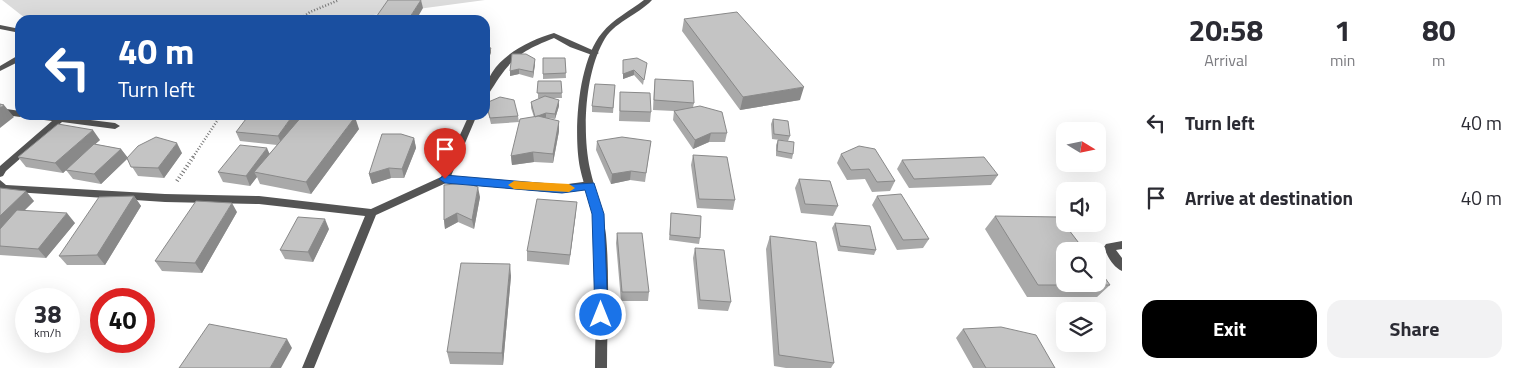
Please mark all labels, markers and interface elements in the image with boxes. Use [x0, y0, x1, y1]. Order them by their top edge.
text: 20:58 [1189, 7, 1263, 53]
text: 1 [1334, 7, 1351, 53]
text: 80 [1422, 7, 1455, 53]
text: 40 m [118, 24, 194, 78]
icon: left [35, 35, 100, 100]
text: Arrival [1204, 48, 1248, 72]
text: min [1330, 48, 1355, 72]
text: m [1432, 48, 1445, 72]
text: Turn left [118, 72, 195, 106]
text: Turn left [1185, 108, 1255, 137]
text: 40 m [1461, 108, 1502, 137]
icon: left [1142, 109, 1170, 137]
north arrow [1056, 122, 1106, 172]
map controls [1056, 122, 1106, 352]
pin [424, 128, 466, 179]
icon: arrive [431, 135, 459, 163]
button: sound [1056, 182, 1106, 232]
text: Arrive at destination [1185, 183, 1353, 212]
text: 40 m [1461, 183, 1502, 212]
icon: arrive [1142, 184, 1170, 212]
button: search [1056, 242, 1106, 292]
speed limit sign: 40 [90, 288, 155, 353]
position arrow [574, 288, 626, 340]
text: 38 [33, 295, 62, 333]
button: Exit [1142, 300, 1317, 358]
button: Share [1327, 300, 1502, 358]
button: layers [1056, 302, 1106, 352]
text: km/h [34, 323, 61, 342]

